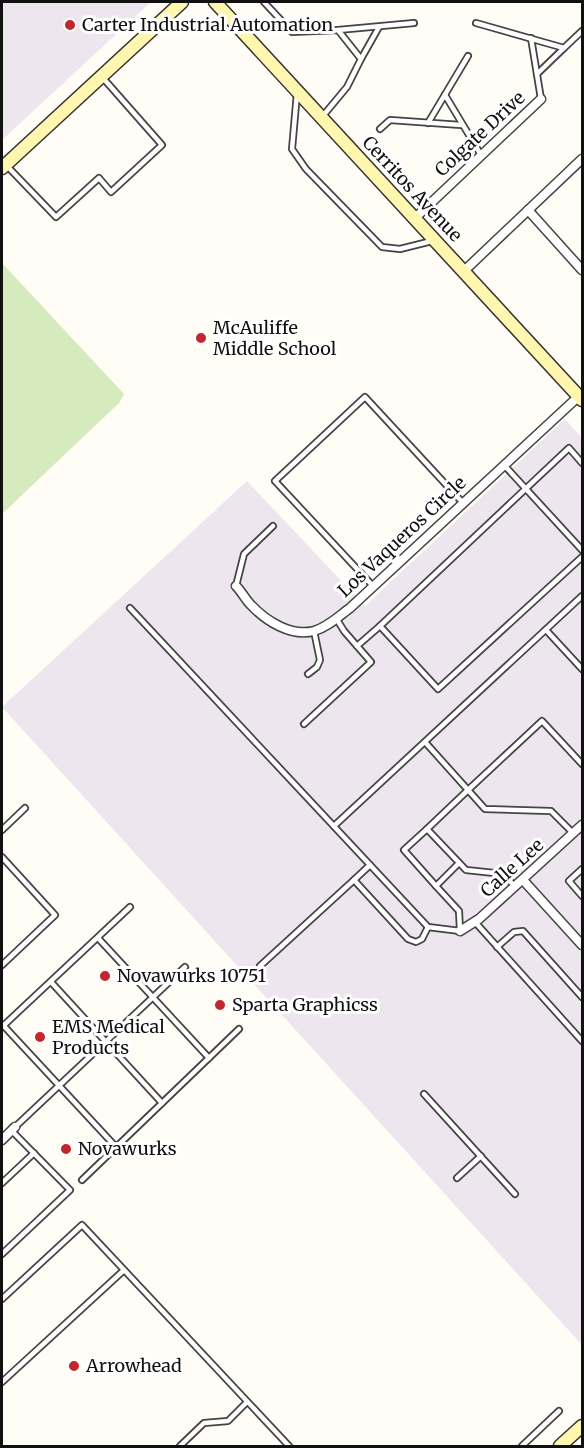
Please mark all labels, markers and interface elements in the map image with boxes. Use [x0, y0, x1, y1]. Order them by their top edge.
place label: Carter Industrial Automation [82, 13, 333, 36]
marker: Carter Industrial Automation [63, 18, 77, 32]
street label: Colgate Drive [430, 86, 529, 181]
street label: Cerritos Avenue [357, 131, 467, 246]
place label: McAuliffe Middle School [213, 316, 337, 360]
marker: McAuliffe Middle School [194, 331, 208, 345]
street label: Los Vaqueros Circle [333, 471, 471, 602]
street label: Calle Lee [475, 833, 548, 902]
place label: Novawurks 10751 [117, 964, 266, 987]
marker: Novawurks 10751 [98, 969, 112, 983]
place label: Sparta Graphicss [232, 993, 378, 1016]
marker: Sparta Graphicss [213, 998, 227, 1012]
place label: EMS Medical Products [52, 1015, 165, 1059]
marker: EMS Medical Products [33, 1030, 47, 1044]
place label: Novawurks [78, 1137, 177, 1160]
marker: Novawurks [59, 1142, 73, 1156]
place label: Arrowhead [85, 1354, 182, 1377]
marker: Arrowhead [67, 1359, 81, 1373]

